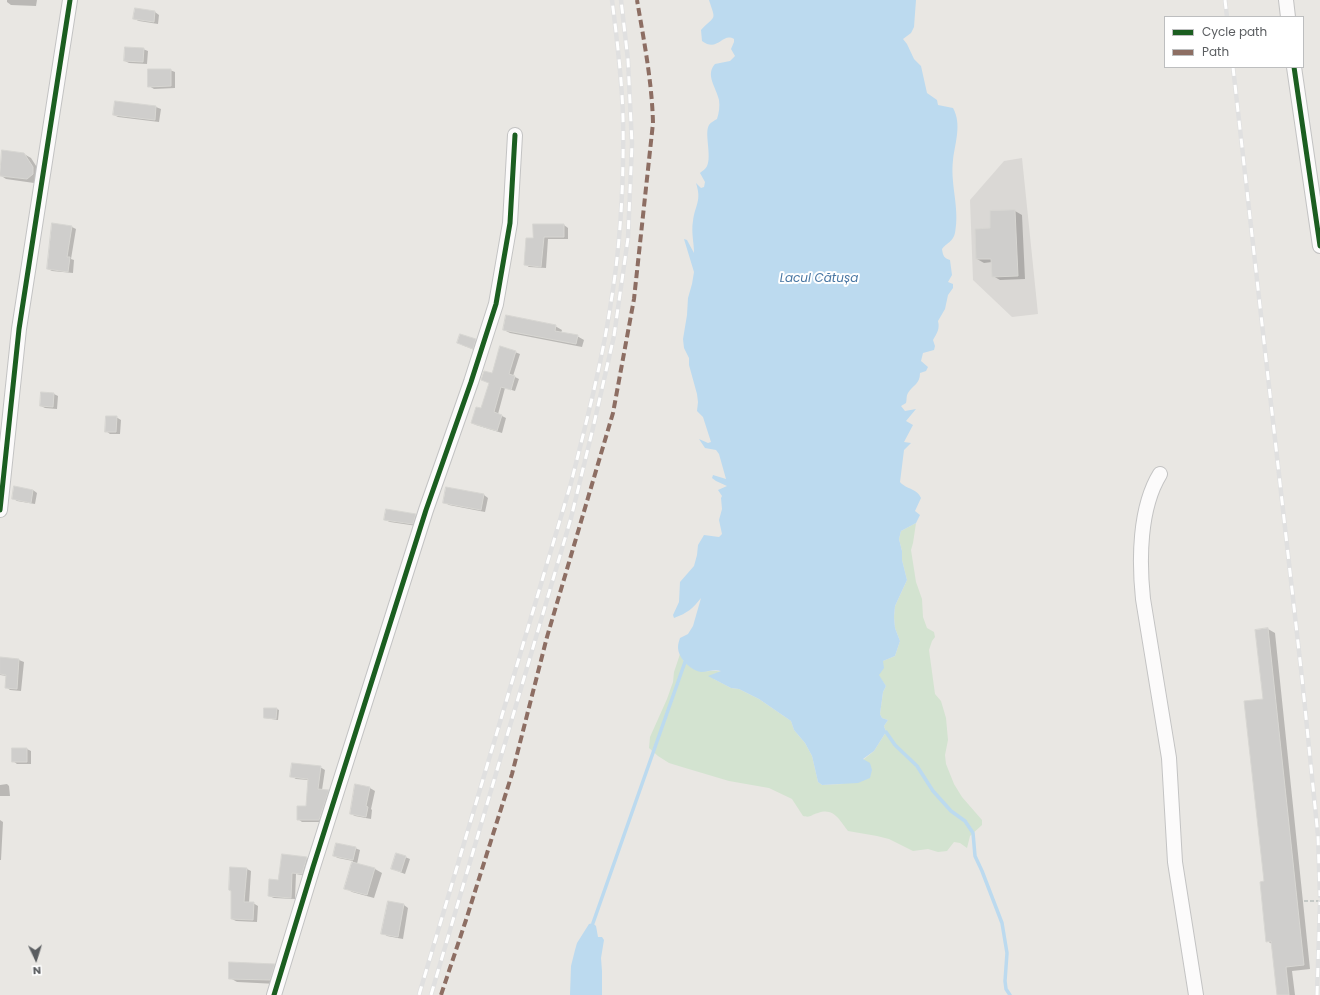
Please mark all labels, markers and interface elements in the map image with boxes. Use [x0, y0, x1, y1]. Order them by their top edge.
legend [1164, 16, 1304, 68]
text: Cycle path [1202, 23, 1267, 40]
text: Path [1202, 43, 1229, 60]
water label: Lacul Cătușa [780, 272, 858, 286]
north arrow [16, 939, 56, 979]
text: N [32, 963, 42, 979]

